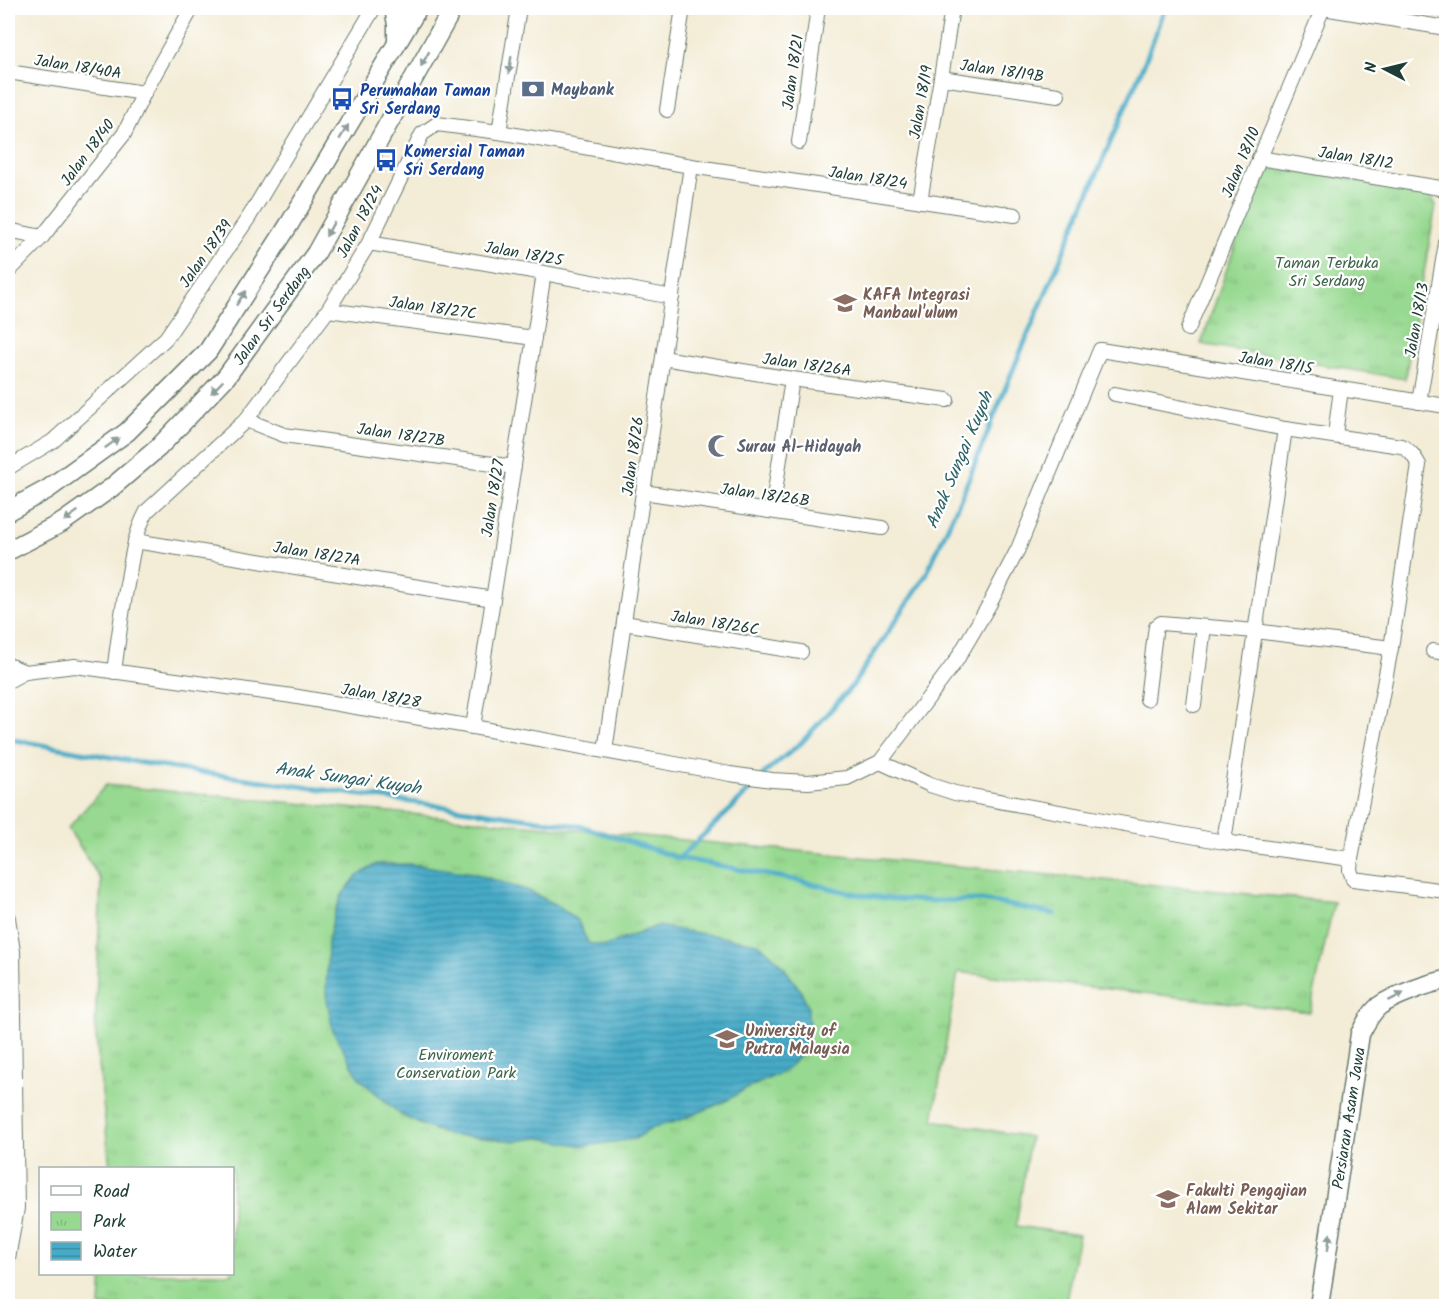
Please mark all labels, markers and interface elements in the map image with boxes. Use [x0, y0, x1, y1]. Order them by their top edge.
street label: Jalan 18/21 [776, 33, 811, 112]
north arrow [1355, 39, 1415, 99]
street label: Jalan 18/40A [32, 48, 124, 87]
one-way arrow [420, 51, 430, 68]
street label: Jalan 18/19B [958, 53, 1045, 90]
one-way arrow [505, 56, 514, 75]
text: N [1359, 61, 1385, 74]
street label: Jalan 18/19 [903, 63, 940, 141]
bank icon: Maybank [520, 76, 546, 102]
place label: Maybank [551, 78, 615, 103]
place label: Perumahan Taman Sri Serdang [360, 79, 491, 122]
bus stop icon: Perumahan Taman Sri Serdang [329, 86, 355, 112]
street label: Jalan 18/40 [55, 114, 122, 192]
street label: Jalan 18/10 [1215, 123, 1267, 202]
one-way arrow [338, 124, 349, 140]
place label: Komersial Taman Sri Serdang [404, 140, 525, 183]
street label: Jalan 18/12 [1316, 140, 1395, 177]
bus stop icon: Komersial Taman Sri Serdang [373, 147, 399, 173]
street label: Jalan 18/24 [826, 160, 909, 197]
street label: Jalan 18/24 [331, 180, 390, 263]
street label: Jalan 18/39 [173, 214, 239, 293]
one-way arrow [325, 221, 335, 238]
street label: Jalan 18/25 [482, 235, 566, 274]
park label: Taman Terbuka Sri Serdang [1275, 251, 1379, 294]
street label: Jalan Sri Serdang [227, 261, 317, 371]
street label: Jalan 18/13 [1399, 281, 1436, 360]
place label: KAFA Integrasi Manbaul'ulum [863, 283, 971, 326]
one-way arrow [236, 290, 247, 307]
street label: Jalan 18/27C [388, 290, 478, 327]
school or university icon: KAFA Integrasi Manbaul'ulum [832, 290, 858, 316]
street label: Jalan 18/15 [1237, 345, 1316, 382]
street label: Jalan 18/26A [761, 347, 853, 384]
one-way arrow [210, 380, 224, 394]
water label: Anak Sungai Kuyoh [918, 386, 1003, 534]
street label: Jalan 18/26 [616, 415, 651, 497]
street label: Jalan 18/27B [355, 417, 446, 454]
mosque icon: Surau Al-Hidayah [706, 433, 732, 459]
place label: Surau Al-Hidayah [737, 435, 861, 460]
one-way arrow [105, 437, 120, 449]
street label: Jalan 18/27 [475, 457, 512, 539]
street label: Jalan 18/26B [718, 477, 811, 514]
one-way arrow [63, 510, 79, 521]
street label: Jalan 18/27A [271, 535, 362, 574]
street label: Jalan 18/26C [669, 604, 761, 643]
street label: Jalan 18/28 [339, 677, 423, 716]
water label: Anak Sungai Kuyoh [273, 755, 424, 804]
one-way arrow [1388, 993, 1405, 1002]
place label: University of Putra Malaysia [745, 1019, 850, 1062]
school or university icon: University of Putra Malaysia [714, 1026, 740, 1052]
park label: Enviroment Conservation Park [396, 1043, 517, 1086]
street label: Persiaran Asam Jawa [1326, 1045, 1373, 1191]
legend [39, 1167, 234, 1275]
text: Road [93, 1178, 130, 1207]
place label: Fakulti Pengajian Alam Sekitar [1186, 1179, 1307, 1222]
school or university icon: Fakulti Pengajian Alam Sekitar [1155, 1186, 1181, 1212]
text: Park [93, 1208, 126, 1237]
one-way arrow [1325, 1232, 1334, 1251]
text: Water [93, 1238, 138, 1267]

